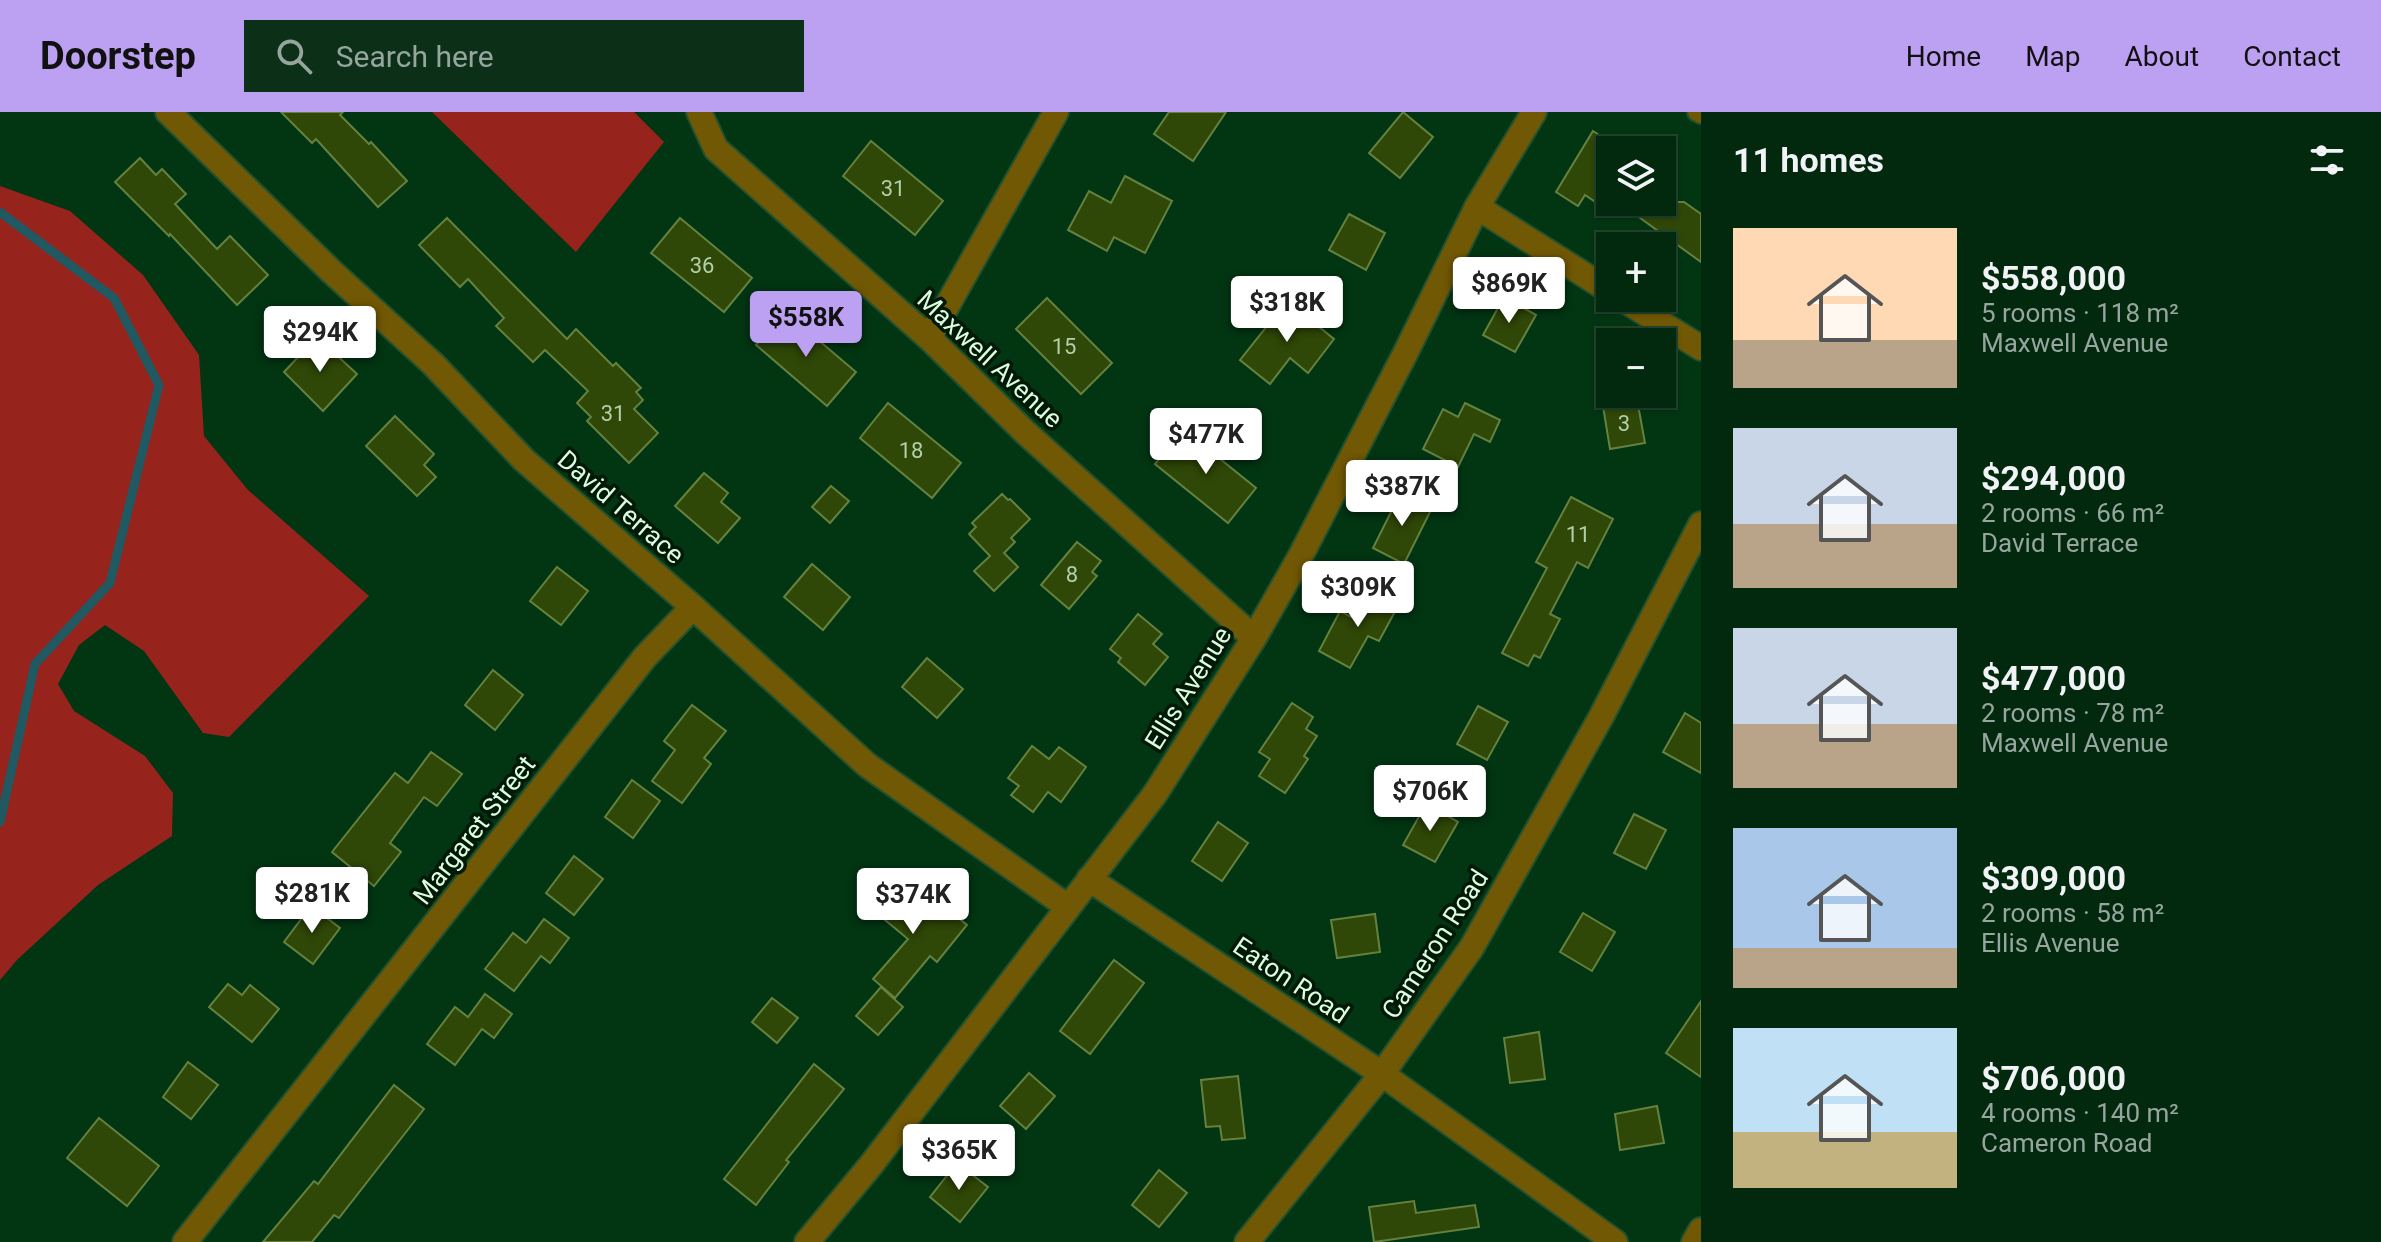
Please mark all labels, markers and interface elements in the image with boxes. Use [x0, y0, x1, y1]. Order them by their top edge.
search box [244, 20, 804, 92]
text: Doorstep [40, 34, 196, 78]
icon: search [272, 34, 316, 78]
text: Search here [336, 39, 494, 74]
text: Home [1906, 40, 1981, 73]
text: Map [2025, 40, 2081, 73]
text: About [2125, 40, 2199, 73]
text: Contact [2243, 40, 2341, 73]
map controls [1596, 136, 1676, 408]
button: layers [1596, 136, 1676, 216]
icon: filters [2305, 138, 2349, 182]
text: 11 homes [1733, 140, 1884, 180]
house number: 31 [881, 176, 905, 201]
button: + [1596, 232, 1676, 312]
house number: 36 [690, 253, 714, 278]
pin: $869K [1453, 257, 1565, 325]
text: $558,000 [1981, 258, 2126, 298]
icon: home [1797, 260, 1893, 356]
text: $869K [1471, 268, 1547, 298]
pin: $318K [1231, 276, 1343, 344]
street label: Maxwell Avenue [911, 284, 1069, 434]
text: $318K [1249, 287, 1325, 317]
pin: $558K [750, 291, 862, 359]
text: 5 rooms · 118 m² [1981, 298, 2179, 328]
text: $558K [768, 302, 844, 332]
pin: $294K [264, 306, 376, 374]
text: $294K [282, 317, 358, 347]
button: − [1596, 328, 1676, 408]
text: Maxwell Avenue [1981, 328, 2168, 358]
house number: 15 [1052, 334, 1076, 359]
house number: 31 [601, 401, 625, 426]
pin: $477K [1150, 408, 1262, 476]
house number: 3 [1618, 411, 1630, 436]
text: $477K [1168, 419, 1244, 449]
house number: 18 [899, 438, 923, 463]
street label: David Terrace [552, 444, 690, 570]
text: $294,000 [1981, 458, 2126, 498]
pin: $387K [1346, 460, 1458, 528]
icon: home [1797, 460, 1893, 556]
text: $387K [1364, 471, 1440, 501]
text: 2 rooms · 66 m² [1981, 498, 2164, 528]
house number: 11 [1566, 522, 1590, 547]
text: David Terrace [1981, 528, 2138, 558]
pin: $309K [1302, 561, 1414, 629]
house number: 8 [1066, 562, 1078, 587]
text: $309K [1320, 572, 1396, 602]
street label: Ellis Avenue [1139, 621, 1237, 755]
text: $477,000 [1981, 658, 2126, 698]
icon: home [1797, 660, 1893, 756]
text: 2 rooms · 78 m² [1981, 698, 2164, 728]
text: Maxwell Avenue [1981, 728, 2168, 758]
street label: Margaret Street [407, 750, 541, 910]
pin: $706K [1374, 765, 1486, 833]
text: $706K [1392, 776, 1468, 806]
text: $309,000 [1981, 858, 2126, 898]
icon: home [1797, 860, 1893, 956]
street label: Cameron Road [1376, 864, 1494, 1024]
pin: $281K [256, 867, 368, 935]
pin: $374K [857, 868, 969, 936]
text: $281K [274, 878, 350, 908]
text: $374K [875, 879, 951, 909]
text: 2 rooms · 58 m² [1981, 898, 2164, 928]
text: Ellis Avenue [1981, 928, 2120, 958]
street label: Eaton Road [1228, 931, 1354, 1029]
text: $706,000 [1981, 1058, 2126, 1098]
icon: home [1797, 1060, 1893, 1156]
text: 4 rooms · 140 m² [1981, 1098, 2179, 1128]
pin: $365K [903, 1124, 1015, 1192]
text: Cameron Road [1981, 1128, 2153, 1158]
text: $365K [921, 1135, 997, 1165]

